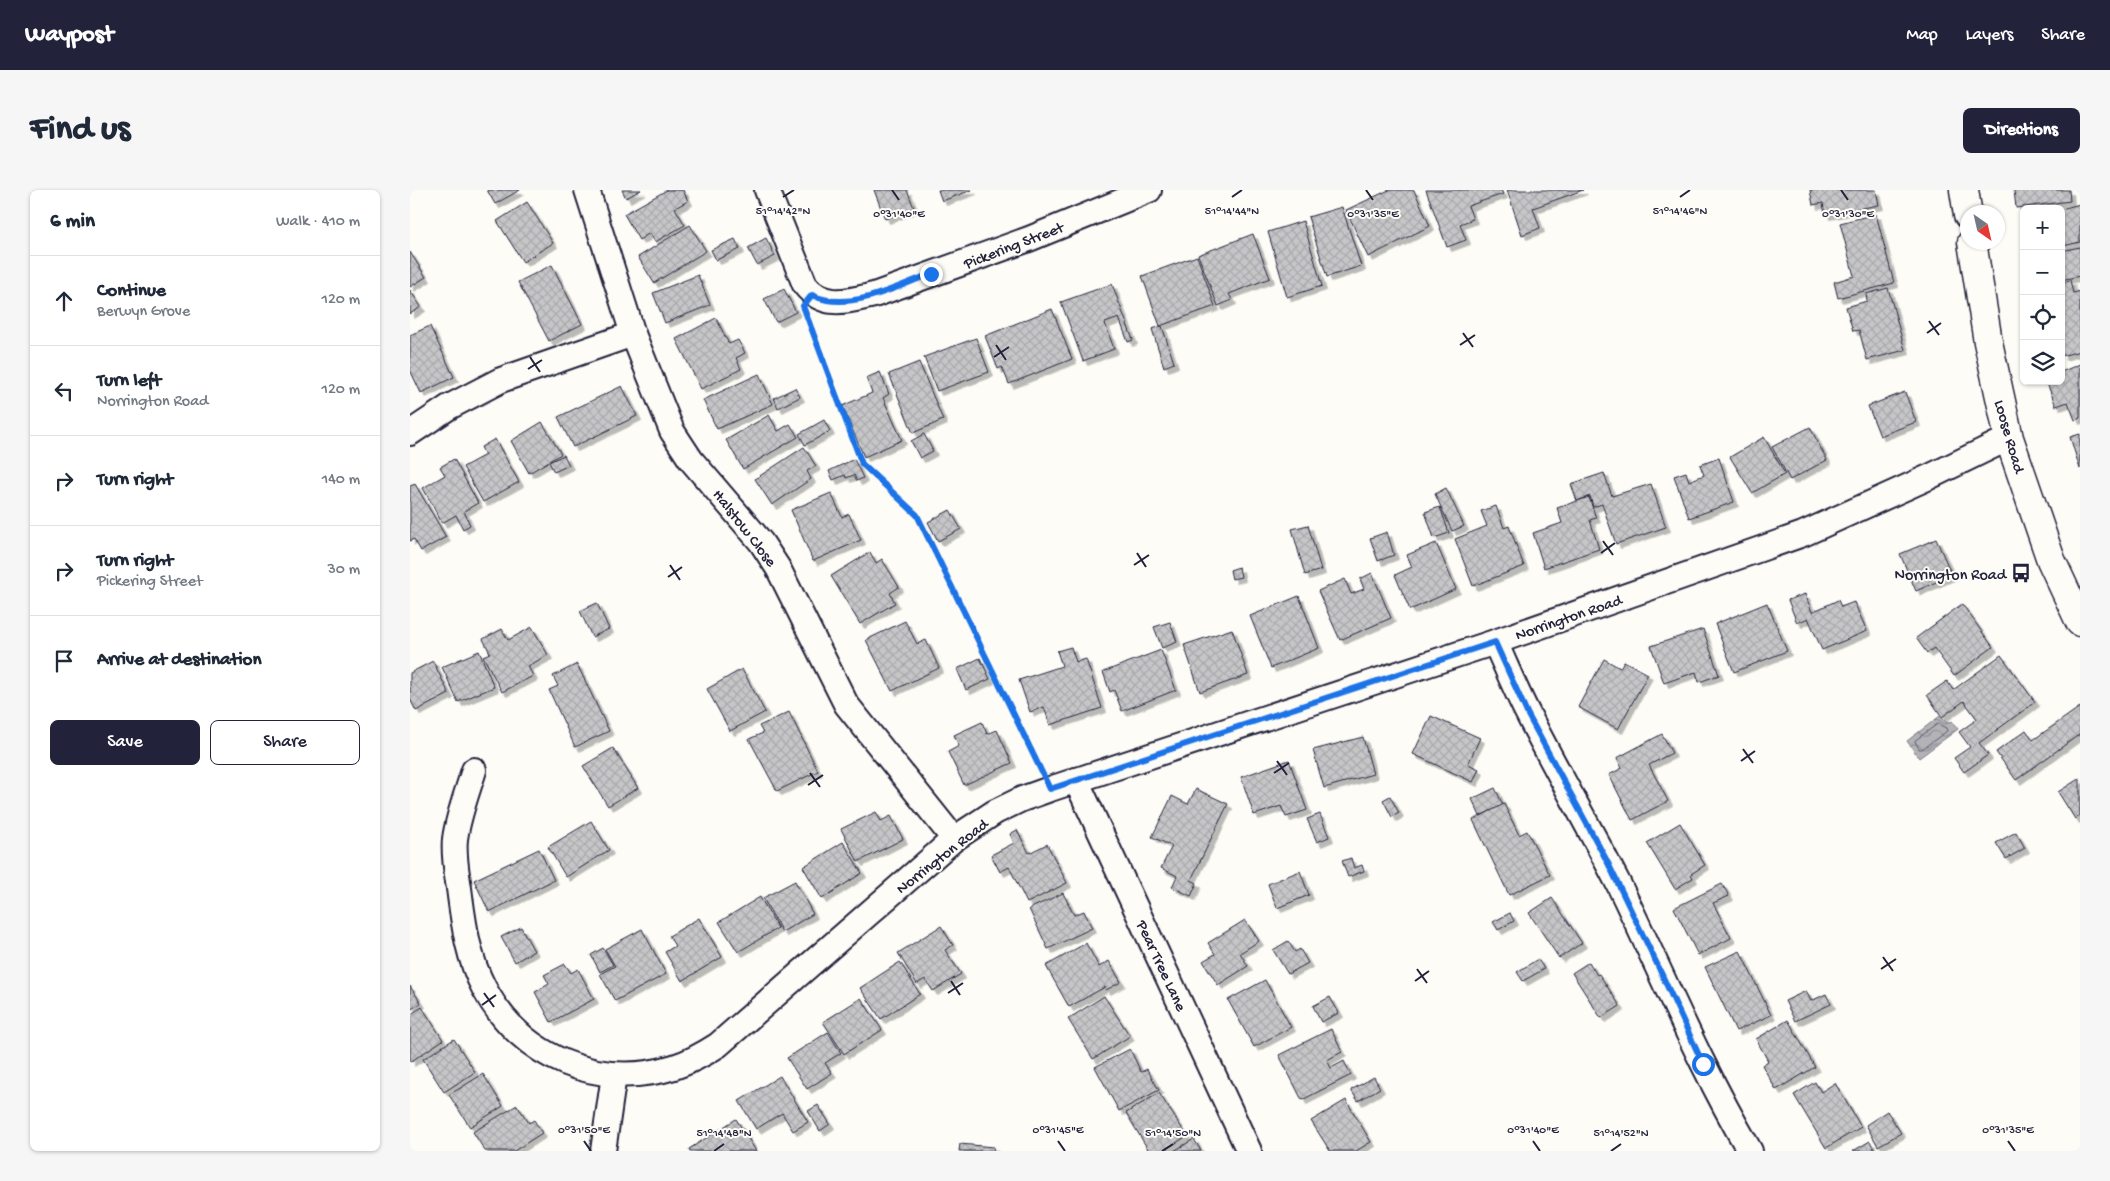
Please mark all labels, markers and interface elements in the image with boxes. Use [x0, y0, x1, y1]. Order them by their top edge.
text: Waypost [25, 21, 113, 50]
text: Map [1906, 25, 1938, 46]
text: Layers [1966, 25, 2013, 46]
text: Share [2041, 25, 2085, 46]
button: Directions [1963, 108, 2080, 153]
text: Find us [30, 110, 130, 151]
text: 51°14'42"N [756, 205, 810, 219]
text: 51°14'44"N [1205, 205, 1259, 219]
text: 51°14'46"N [1653, 205, 1708, 219]
north arrow [1960, 205, 2005, 250]
map controls [2020, 205, 2065, 385]
button: + [2020, 205, 2065, 250]
text: 0°31'40"E [873, 208, 925, 222]
text: 0°31'35"E [1347, 208, 1399, 222]
text: 0°31'30"E [1822, 208, 1874, 222]
text: 6 min [50, 210, 95, 235]
text: Walk · 410 m [276, 213, 360, 232]
street label: Pickering Street [961, 219, 1068, 275]
button: − [2020, 250, 2065, 295]
route end [920, 263, 943, 286]
text: Continue [97, 280, 166, 303]
icon: ahead [50, 287, 78, 315]
text: 120 m [321, 291, 360, 310]
button: locate [2020, 295, 2065, 340]
text: Berwyn Grove [97, 303, 190, 322]
button: layers [2020, 340, 2065, 385]
text: Turn left [97, 370, 161, 393]
icon: left [50, 377, 78, 405]
text: 120 m [321, 381, 360, 400]
text: Norrington Road [97, 393, 208, 412]
street label: Loose Road [1988, 398, 2028, 477]
icon: right [50, 467, 78, 495]
text: Turn right [97, 469, 173, 492]
text: 140 m [322, 471, 360, 490]
street label: Halstow Close [707, 487, 780, 572]
text: Turn right [97, 550, 173, 573]
icon: right [50, 557, 78, 585]
text: 30 m [327, 561, 360, 580]
bus stop icon: Norrington Road [2010, 562, 2032, 584]
place label: Norrington Road [1895, 567, 2008, 586]
text: Pickering Street [97, 573, 202, 592]
street label: Norrington Road [1513, 592, 1626, 646]
icon: arrive [50, 647, 78, 675]
text: Arrive at destination [97, 649, 261, 672]
button: Save [50, 720, 200, 765]
button: Share [210, 720, 360, 765]
street label: Norrington Road [893, 815, 994, 900]
street label: Pear Tree Lane [1130, 917, 1189, 1016]
route start [1692, 1053, 1715, 1076]
text: 0°31'50"E [558, 1124, 610, 1138]
text: 0°31'45"E [1033, 1124, 1084, 1138]
text: 0°31'40"E [1507, 1124, 1559, 1138]
text: 0°31'35"E [1982, 1124, 2034, 1138]
text: 51°14'48"N [696, 1127, 752, 1141]
text: 51°14'50"N [1145, 1127, 1201, 1141]
text: 51°14'52"N [1593, 1127, 1649, 1141]

